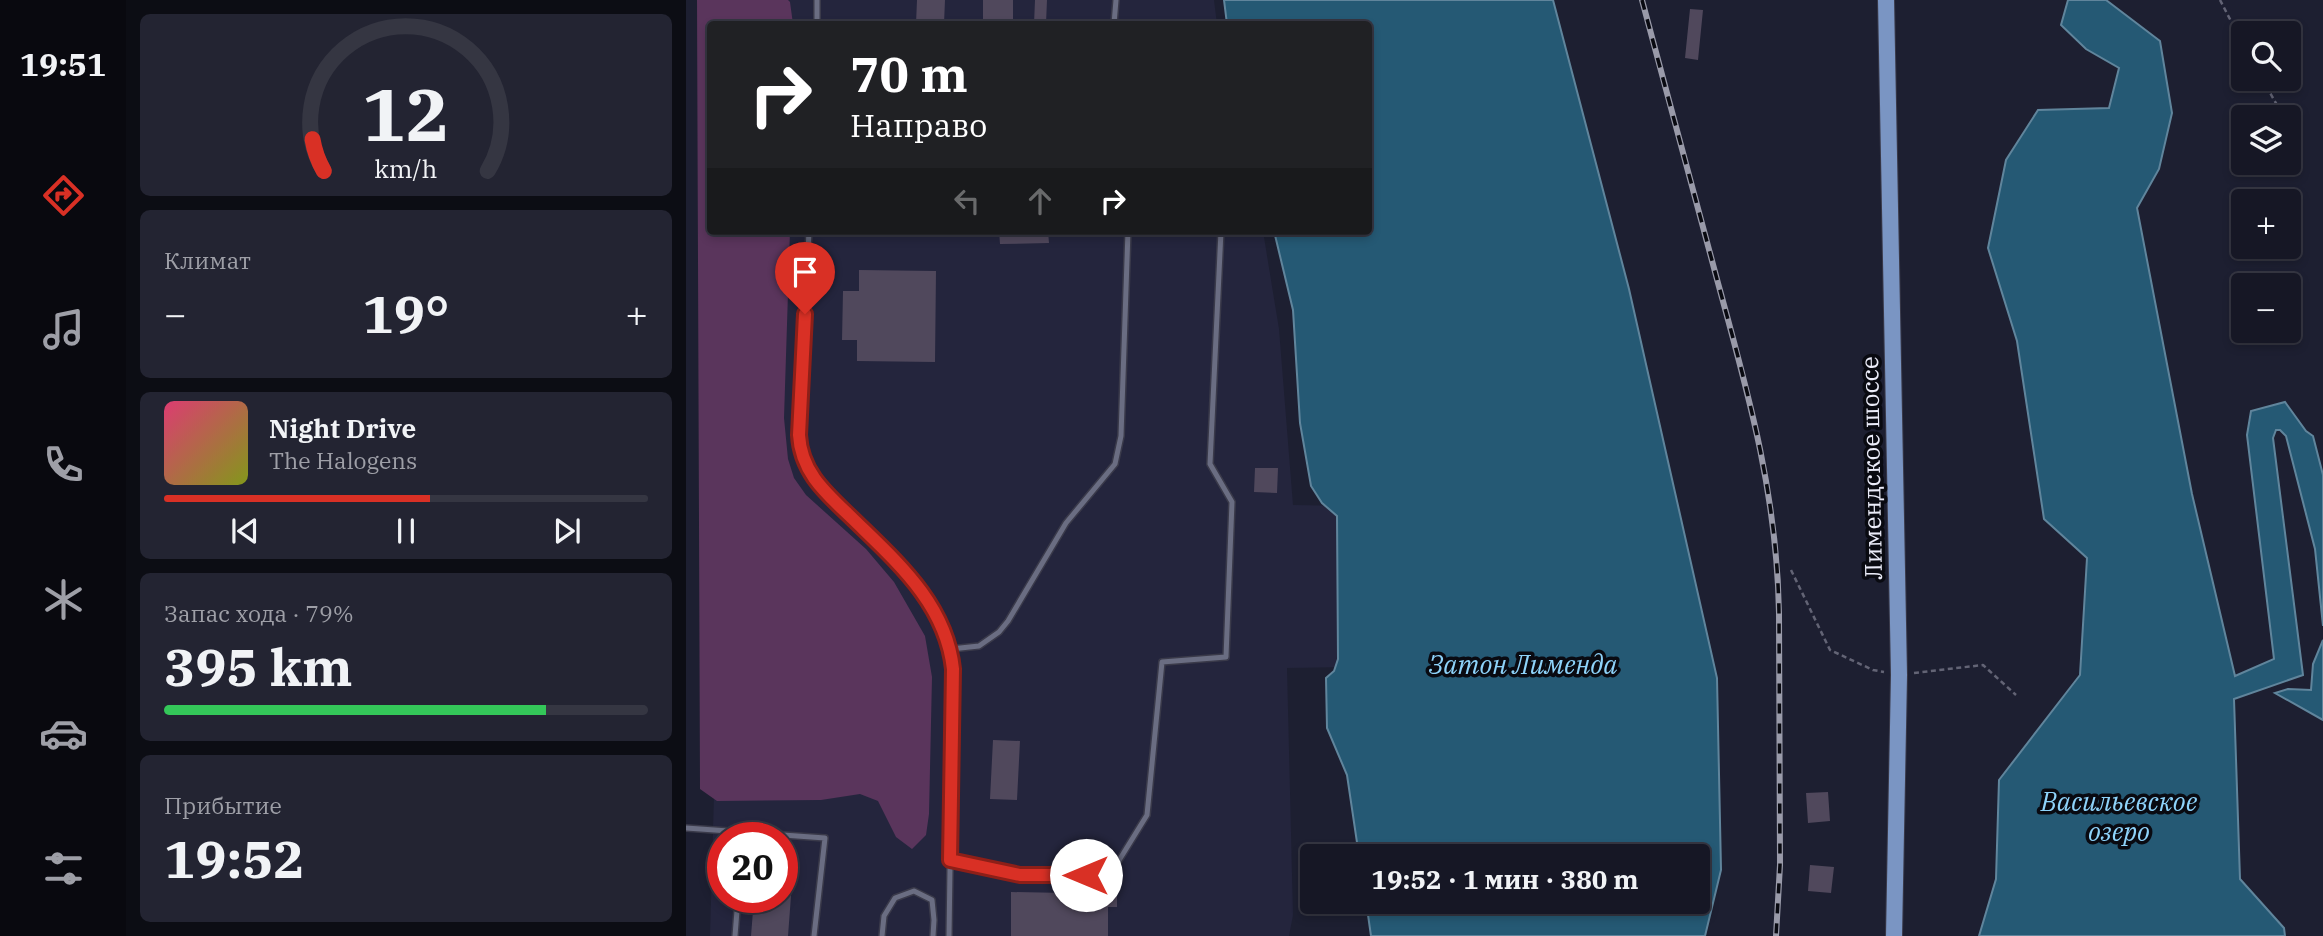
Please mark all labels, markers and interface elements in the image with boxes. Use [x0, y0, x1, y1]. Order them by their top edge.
map controls [2231, 21, 2301, 343]
button: search [2231, 21, 2301, 91]
text: 70 m [850, 42, 968, 105]
text: 19:51 [20, 43, 106, 85]
icon: right [735, 49, 826, 140]
text: 12 [362, 66, 450, 161]
text: Направо [850, 104, 987, 146]
button: layers [2231, 105, 2301, 175]
text: km/h [374, 152, 438, 185]
icon: directions [39, 171, 88, 220]
icon: left [948, 182, 986, 220]
icon: ahead [1021, 182, 1059, 220]
icon: right [1094, 182, 1132, 220]
button: + [2231, 189, 2301, 259]
pin [775, 242, 835, 314]
text: Климат [164, 245, 251, 275]
icon: arrive [786, 253, 824, 291]
button: − [2231, 273, 2301, 343]
text: 19° [363, 280, 449, 347]
text: − [164, 289, 187, 338]
text: + [625, 289, 648, 338]
icon: music [39, 305, 88, 354]
street label: Лимендское шоссе [1853, 356, 1889, 580]
text: Night Drive [269, 411, 416, 445]
icon: phone [39, 440, 88, 489]
text: The Halogens [269, 445, 417, 475]
icon: previous [226, 512, 264, 550]
icon: pause [387, 512, 425, 550]
icon: next [548, 512, 586, 550]
icon: climate [39, 575, 88, 624]
text: Запас хода · 79% [164, 598, 354, 628]
text: 395 km [164, 633, 353, 700]
water label: Затон Лименда [1429, 647, 1617, 681]
icon: car [39, 709, 88, 758]
water label: Васильевское озеро [2040, 784, 2198, 848]
text: Прибытие [164, 790, 282, 820]
speed limit sign: 20 [707, 822, 798, 913]
text: 19:52 [164, 825, 305, 892]
position arrow [1049, 838, 1123, 912]
icon: filters [39, 844, 88, 893]
text: 19:52 · 1 мин · 380 m [1371, 862, 1639, 896]

